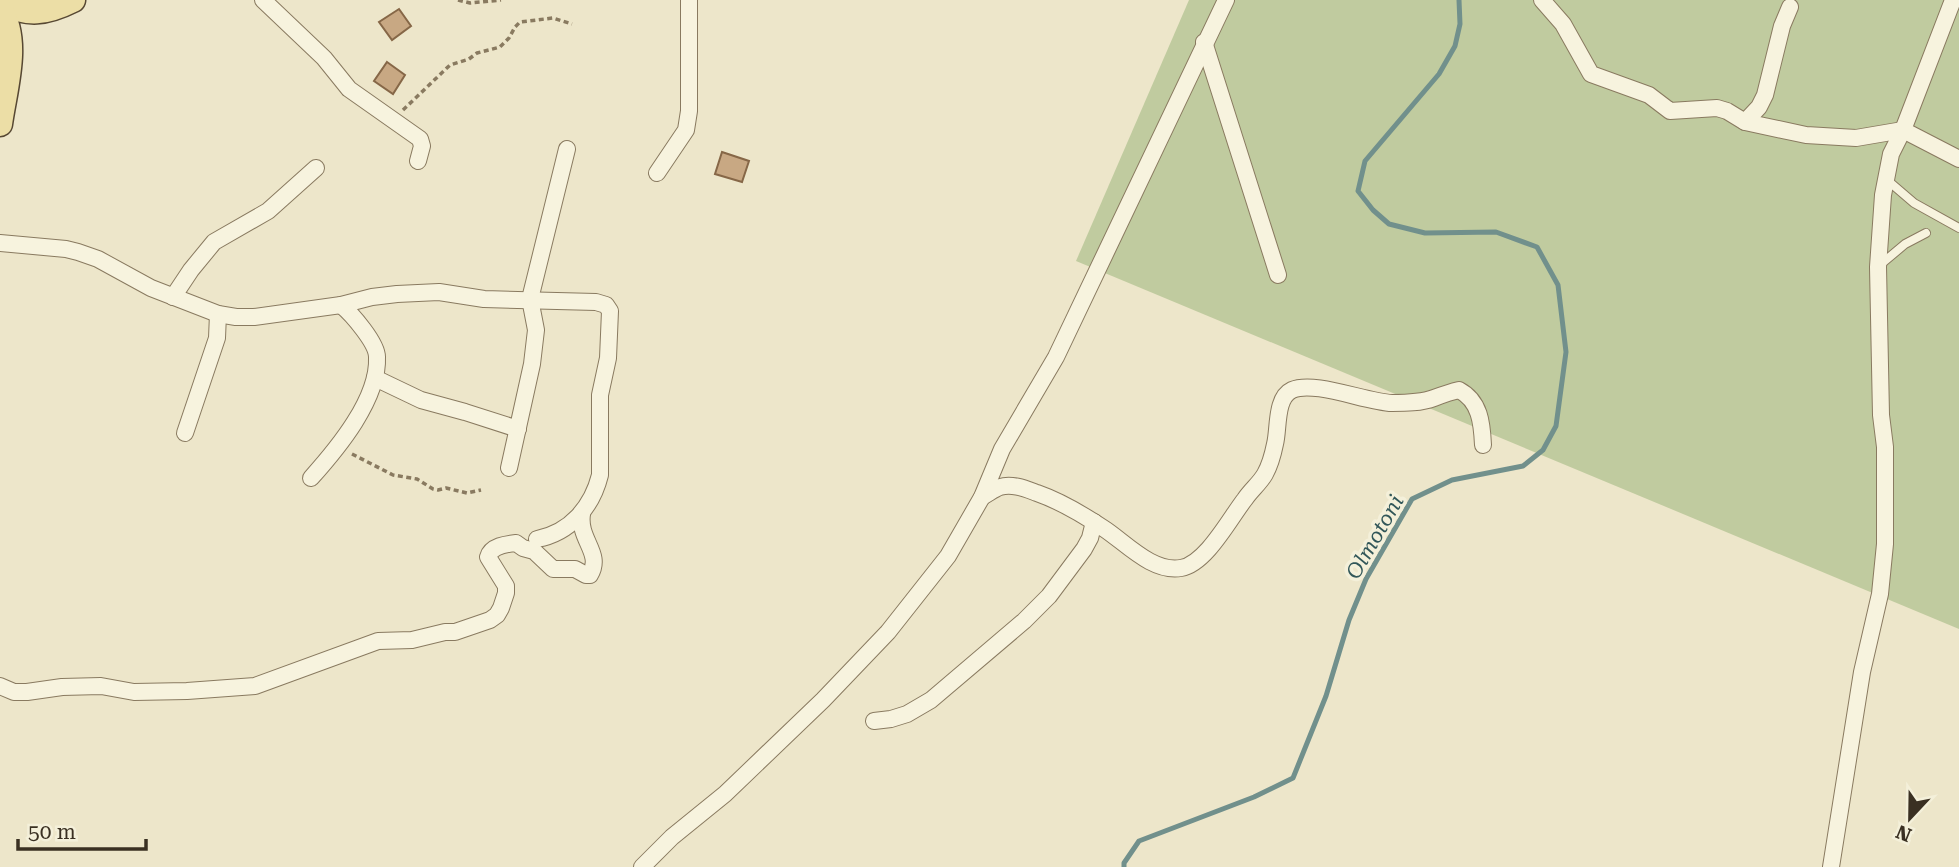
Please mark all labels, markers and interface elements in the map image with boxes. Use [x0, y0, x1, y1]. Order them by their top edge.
water label: Olmotoni [1341, 491, 1409, 583]
north arrow [1875, 783, 1945, 853]
scale bar [18, 808, 145, 852]
text: 50 m [28, 820, 76, 844]
text: N [1892, 820, 1915, 847]

